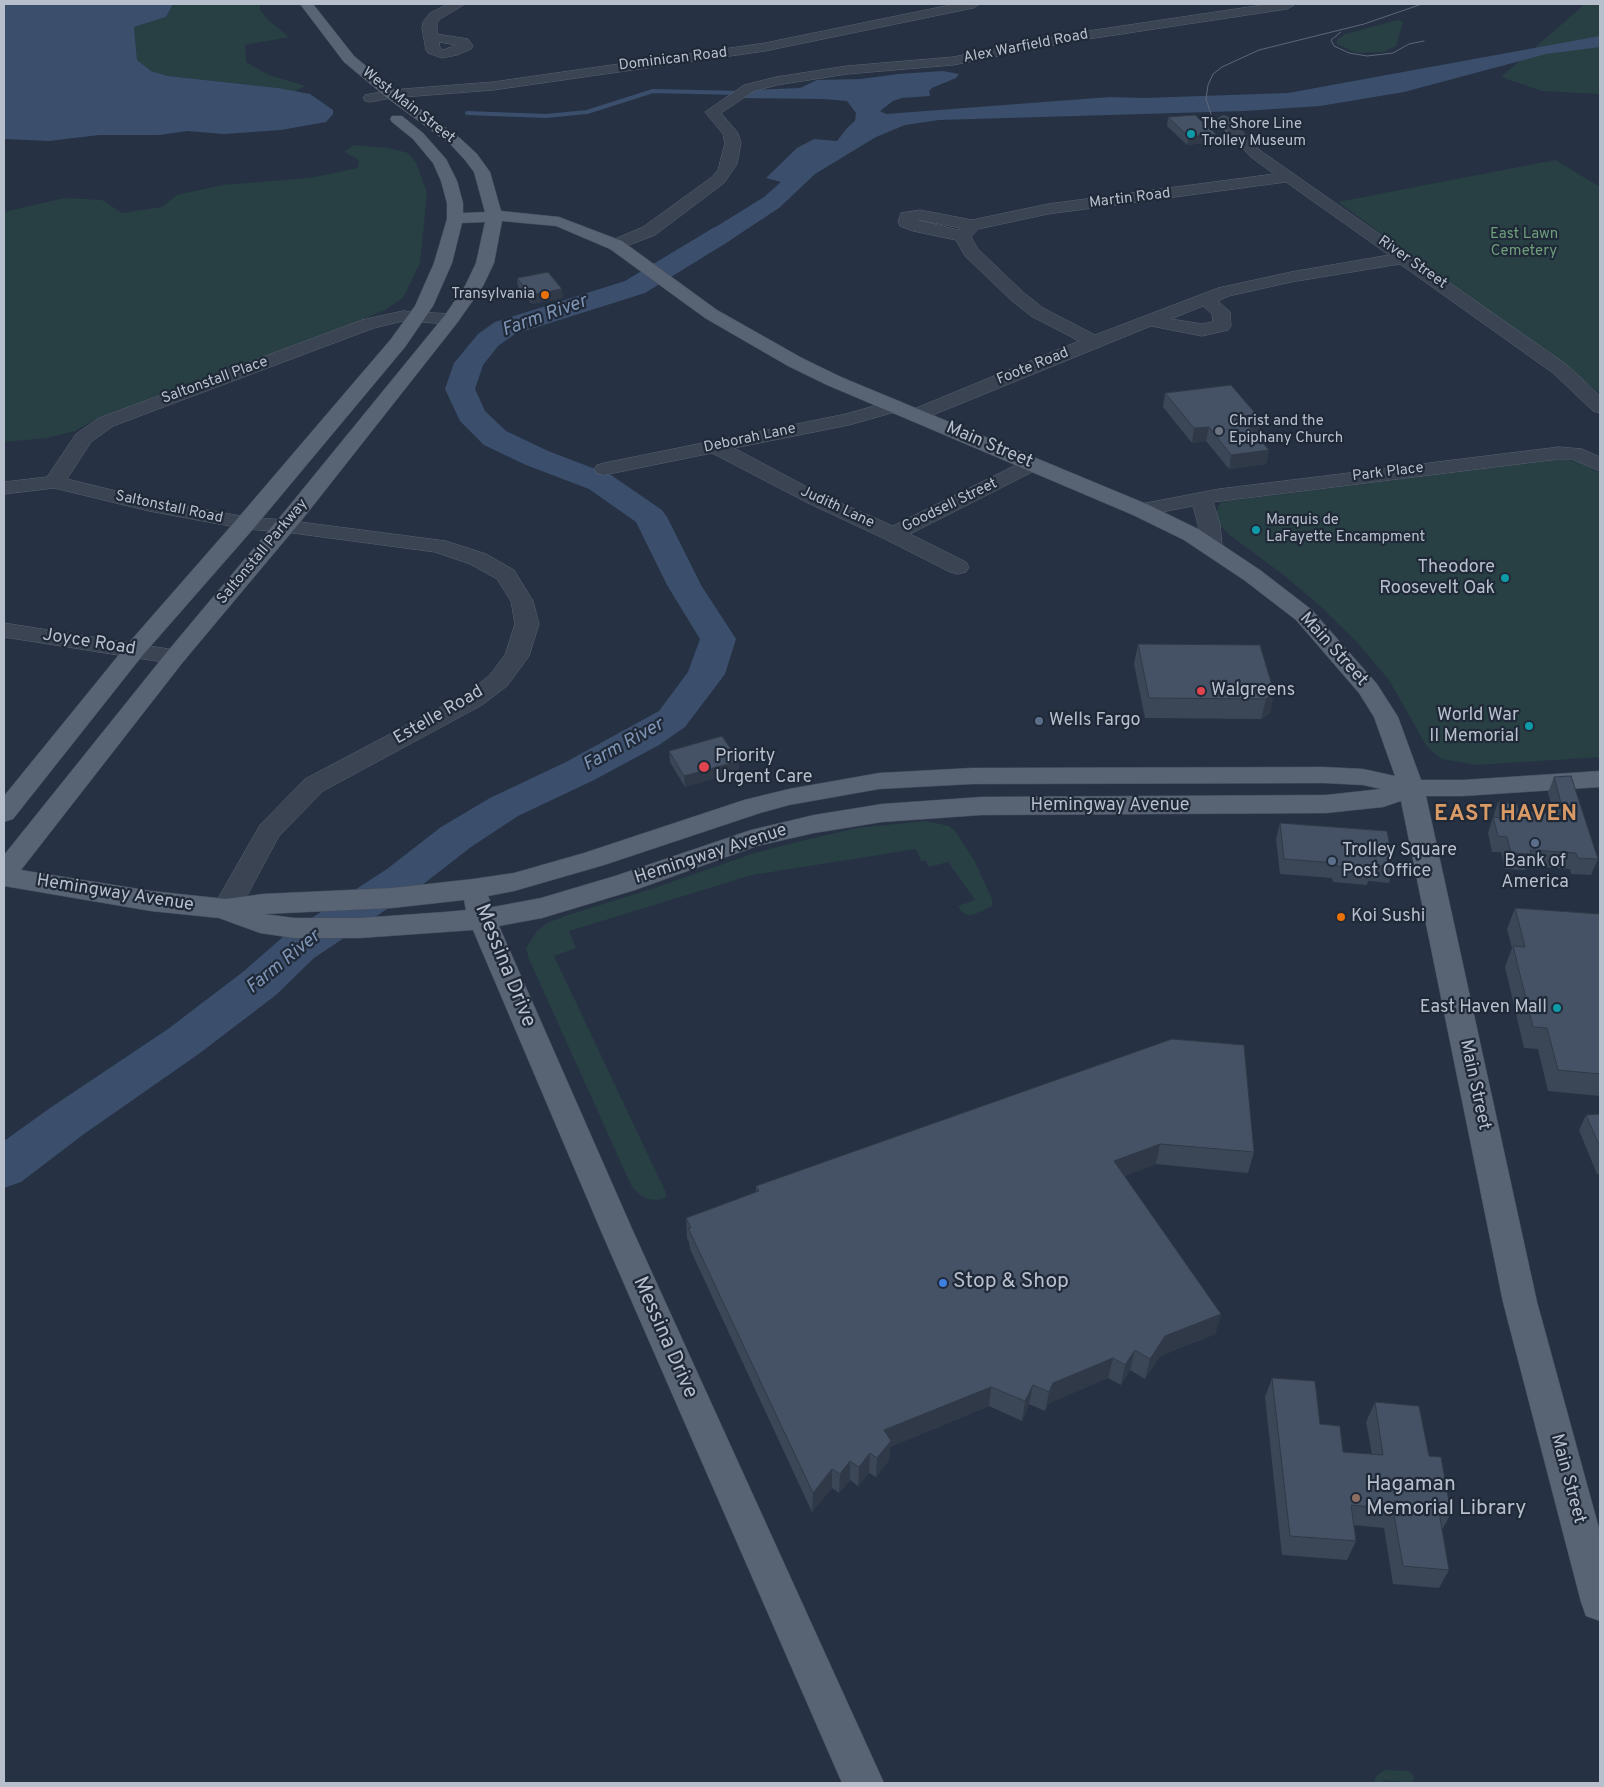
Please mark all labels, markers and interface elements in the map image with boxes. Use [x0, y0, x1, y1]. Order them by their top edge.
street label: Alex Warfield Road [962, 26, 1090, 68]
street label: Dominican Road [618, 44, 728, 76]
street label: West Main Street [358, 64, 458, 148]
place label: The Shore Line Trolley Museum [1201, 116, 1306, 151]
marker: The Shore Line Trolley Museum [1185, 128, 1197, 140]
street label: Martin Road [1088, 185, 1172, 213]
park label: East Lawn Cemetery [1490, 226, 1558, 261]
street label: River Street [1374, 233, 1450, 293]
place label: Transylvania [451, 286, 535, 304]
marker: Transylvania [539, 289, 551, 301]
water label: Farm River [499, 291, 591, 343]
street label: Foote Road [994, 344, 1072, 390]
street label: Saltonstall Place [159, 353, 271, 409]
place label: Christ and the Epiphany Church [1229, 413, 1343, 448]
street label: Main Street [942, 418, 1036, 474]
street label: Deborah Lane [702, 420, 798, 458]
marker: Christ and the Epiphany Church [1213, 425, 1225, 437]
street label: Park Place [1351, 460, 1425, 486]
street label: Goodsell Street [899, 475, 1001, 537]
street label: Judith Lane [797, 483, 877, 533]
street label: Saltonstall Road [114, 488, 224, 528]
street label: Saltonstall Parkway [214, 496, 312, 608]
place label: Marquis de LaFayette Encampment [1266, 512, 1425, 547]
marker: Marquis de LaFayette Encampment [1250, 524, 1262, 536]
place label: Theodore Roosevelt Oak [1379, 557, 1495, 600]
marker: Theodore Roosevelt Oak [1499, 572, 1511, 584]
street label: Main Street [1294, 609, 1372, 691]
street label: Joyce Road [41, 625, 137, 661]
place label: Walgreens [1211, 680, 1295, 702]
street label: Estelle Road [390, 682, 488, 750]
marker: Walgreens [1195, 685, 1207, 697]
place label: World War II Memorial [1429, 705, 1519, 748]
place label: Wells Fargo [1049, 710, 1141, 732]
water label: Farm River [580, 715, 668, 777]
marker: Wells Fargo [1033, 715, 1045, 727]
marker: World War II Memorial [1523, 720, 1535, 732]
place label: Priority Urgent Care [715, 746, 812, 789]
marker: Priority Urgent Care [697, 760, 711, 774]
street label: Hemingway Avenue [1031, 795, 1189, 817]
district label: EAST HAVEN [1433, 803, 1579, 829]
street label: Hemingway Avenue [632, 820, 790, 890]
marker: Bank of America [1529, 837, 1541, 849]
place label: Trolley Square Post Office [1342, 840, 1457, 882]
place label: Bank of America [1501, 851, 1569, 894]
marker: Trolley Square Post Office [1326, 855, 1338, 867]
street label: Hemingway Avenue [35, 871, 195, 917]
street label: Messina Drive [468, 901, 540, 1031]
place label: Koi Sushi [1351, 906, 1425, 928]
marker: Koi Sushi [1335, 911, 1347, 923]
water label: Farm River [242, 926, 326, 1000]
place label: East Haven Mall [1420, 997, 1547, 1019]
marker: East Haven Mall [1551, 1002, 1563, 1014]
street label: Main Street [1454, 1038, 1494, 1132]
place label: Stop & Shop [953, 1270, 1069, 1296]
street label: Messina Drive [626, 1273, 702, 1403]
marker: Stop & Shop [937, 1277, 949, 1289]
street label: Main Street [1545, 1432, 1589, 1526]
place label: Hagaman Memorial Library [1366, 1473, 1526, 1523]
marker: Hagaman Memorial Library [1350, 1492, 1362, 1504]

